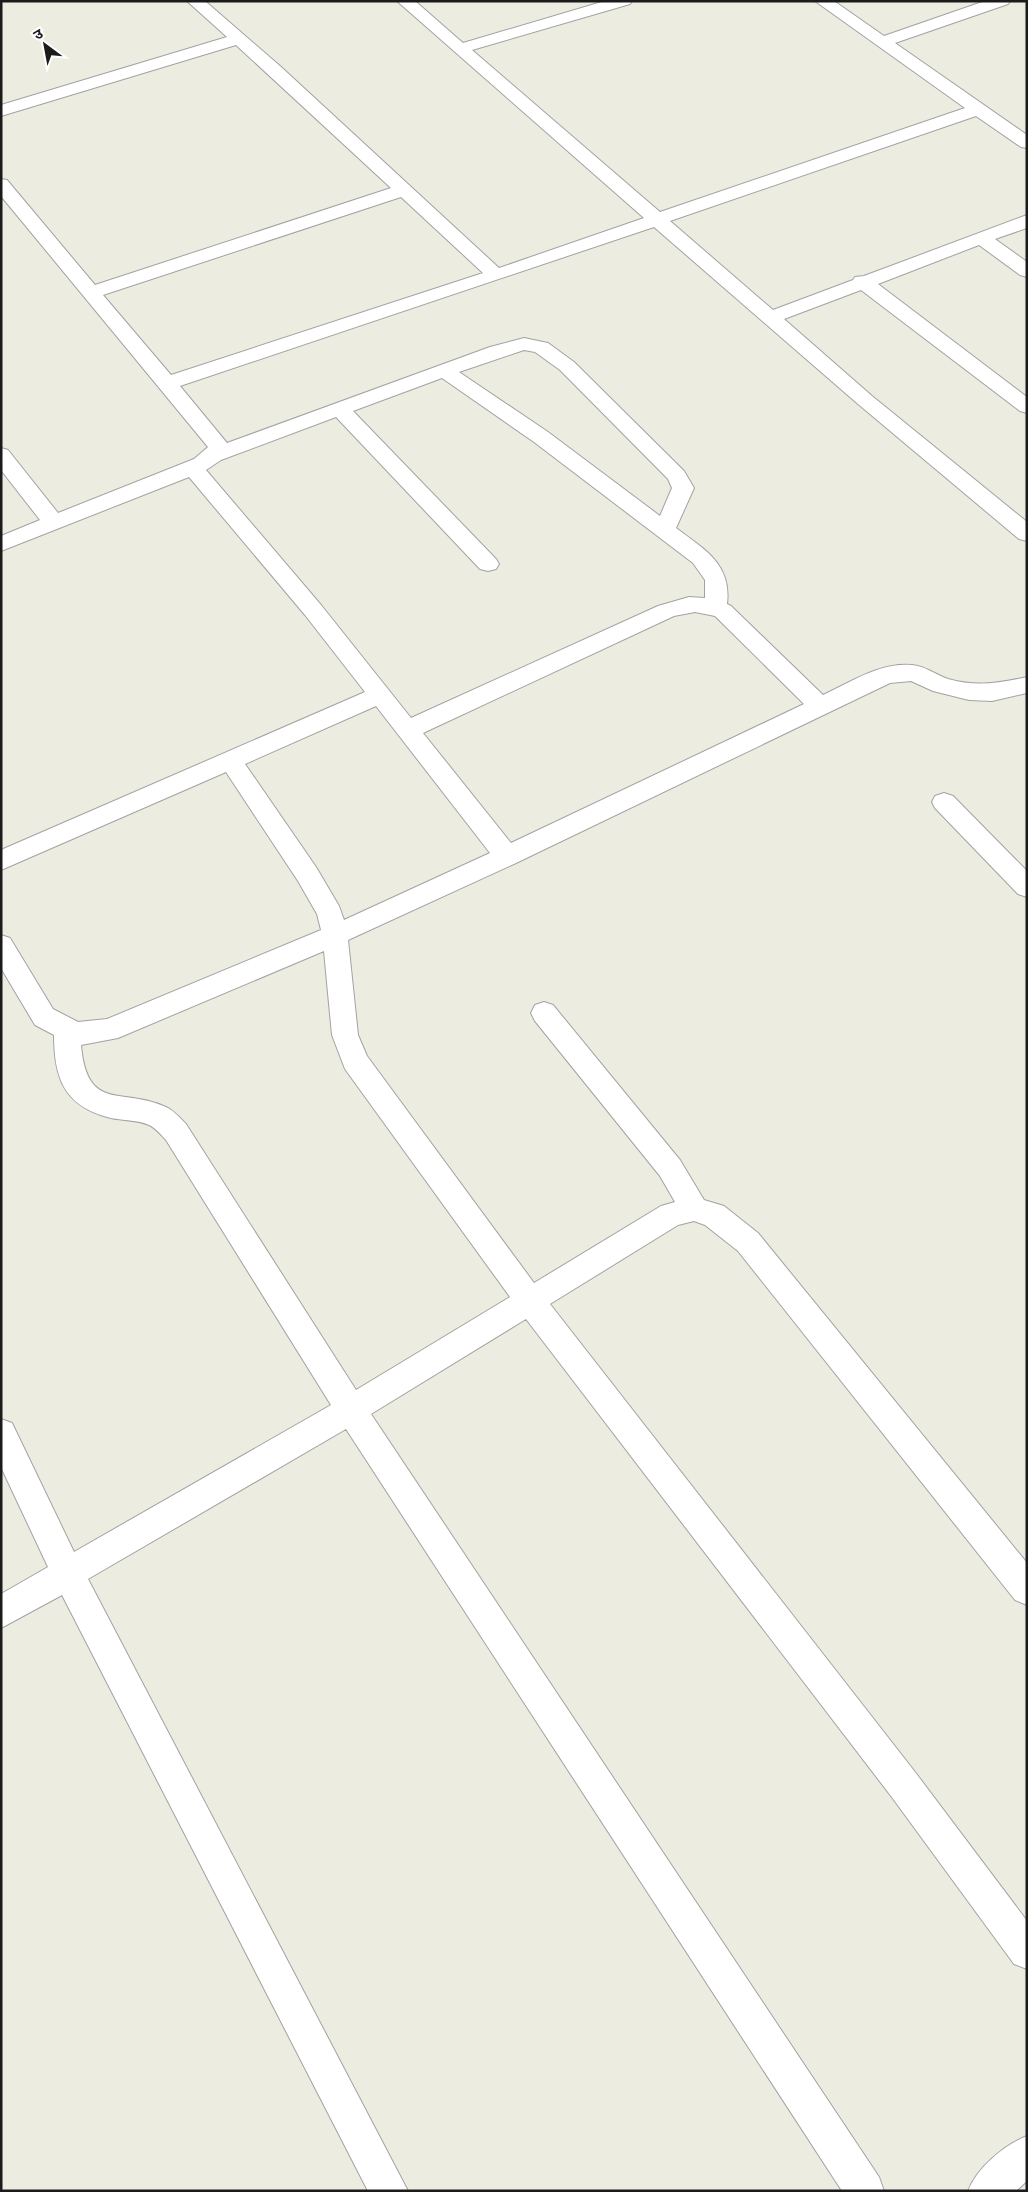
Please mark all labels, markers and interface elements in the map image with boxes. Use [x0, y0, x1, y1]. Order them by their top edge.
north arrow [20, 20, 70, 70]
text: उ [30, 25, 47, 43]

